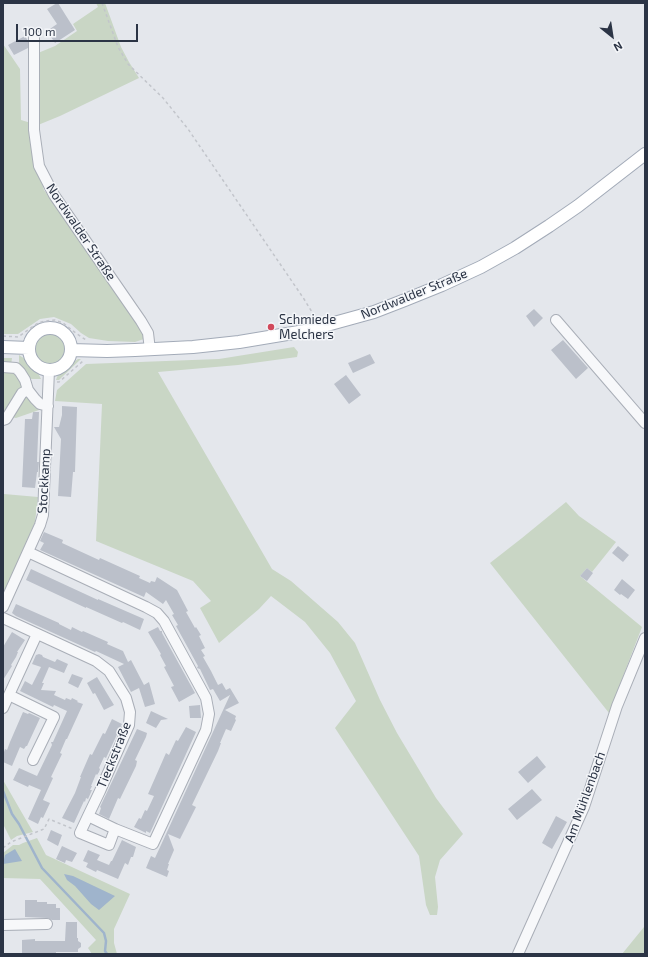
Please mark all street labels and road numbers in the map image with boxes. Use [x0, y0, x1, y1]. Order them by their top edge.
street label: Nordwalder Straße [43, 181, 119, 283]
street label: Nordwalder Straße [358, 265, 470, 323]
street label: Stockkamp [35, 448, 53, 514]
street label: Tieckstraße [94, 719, 134, 791]
street label: Am Mühlenbach [561, 749, 609, 845]

